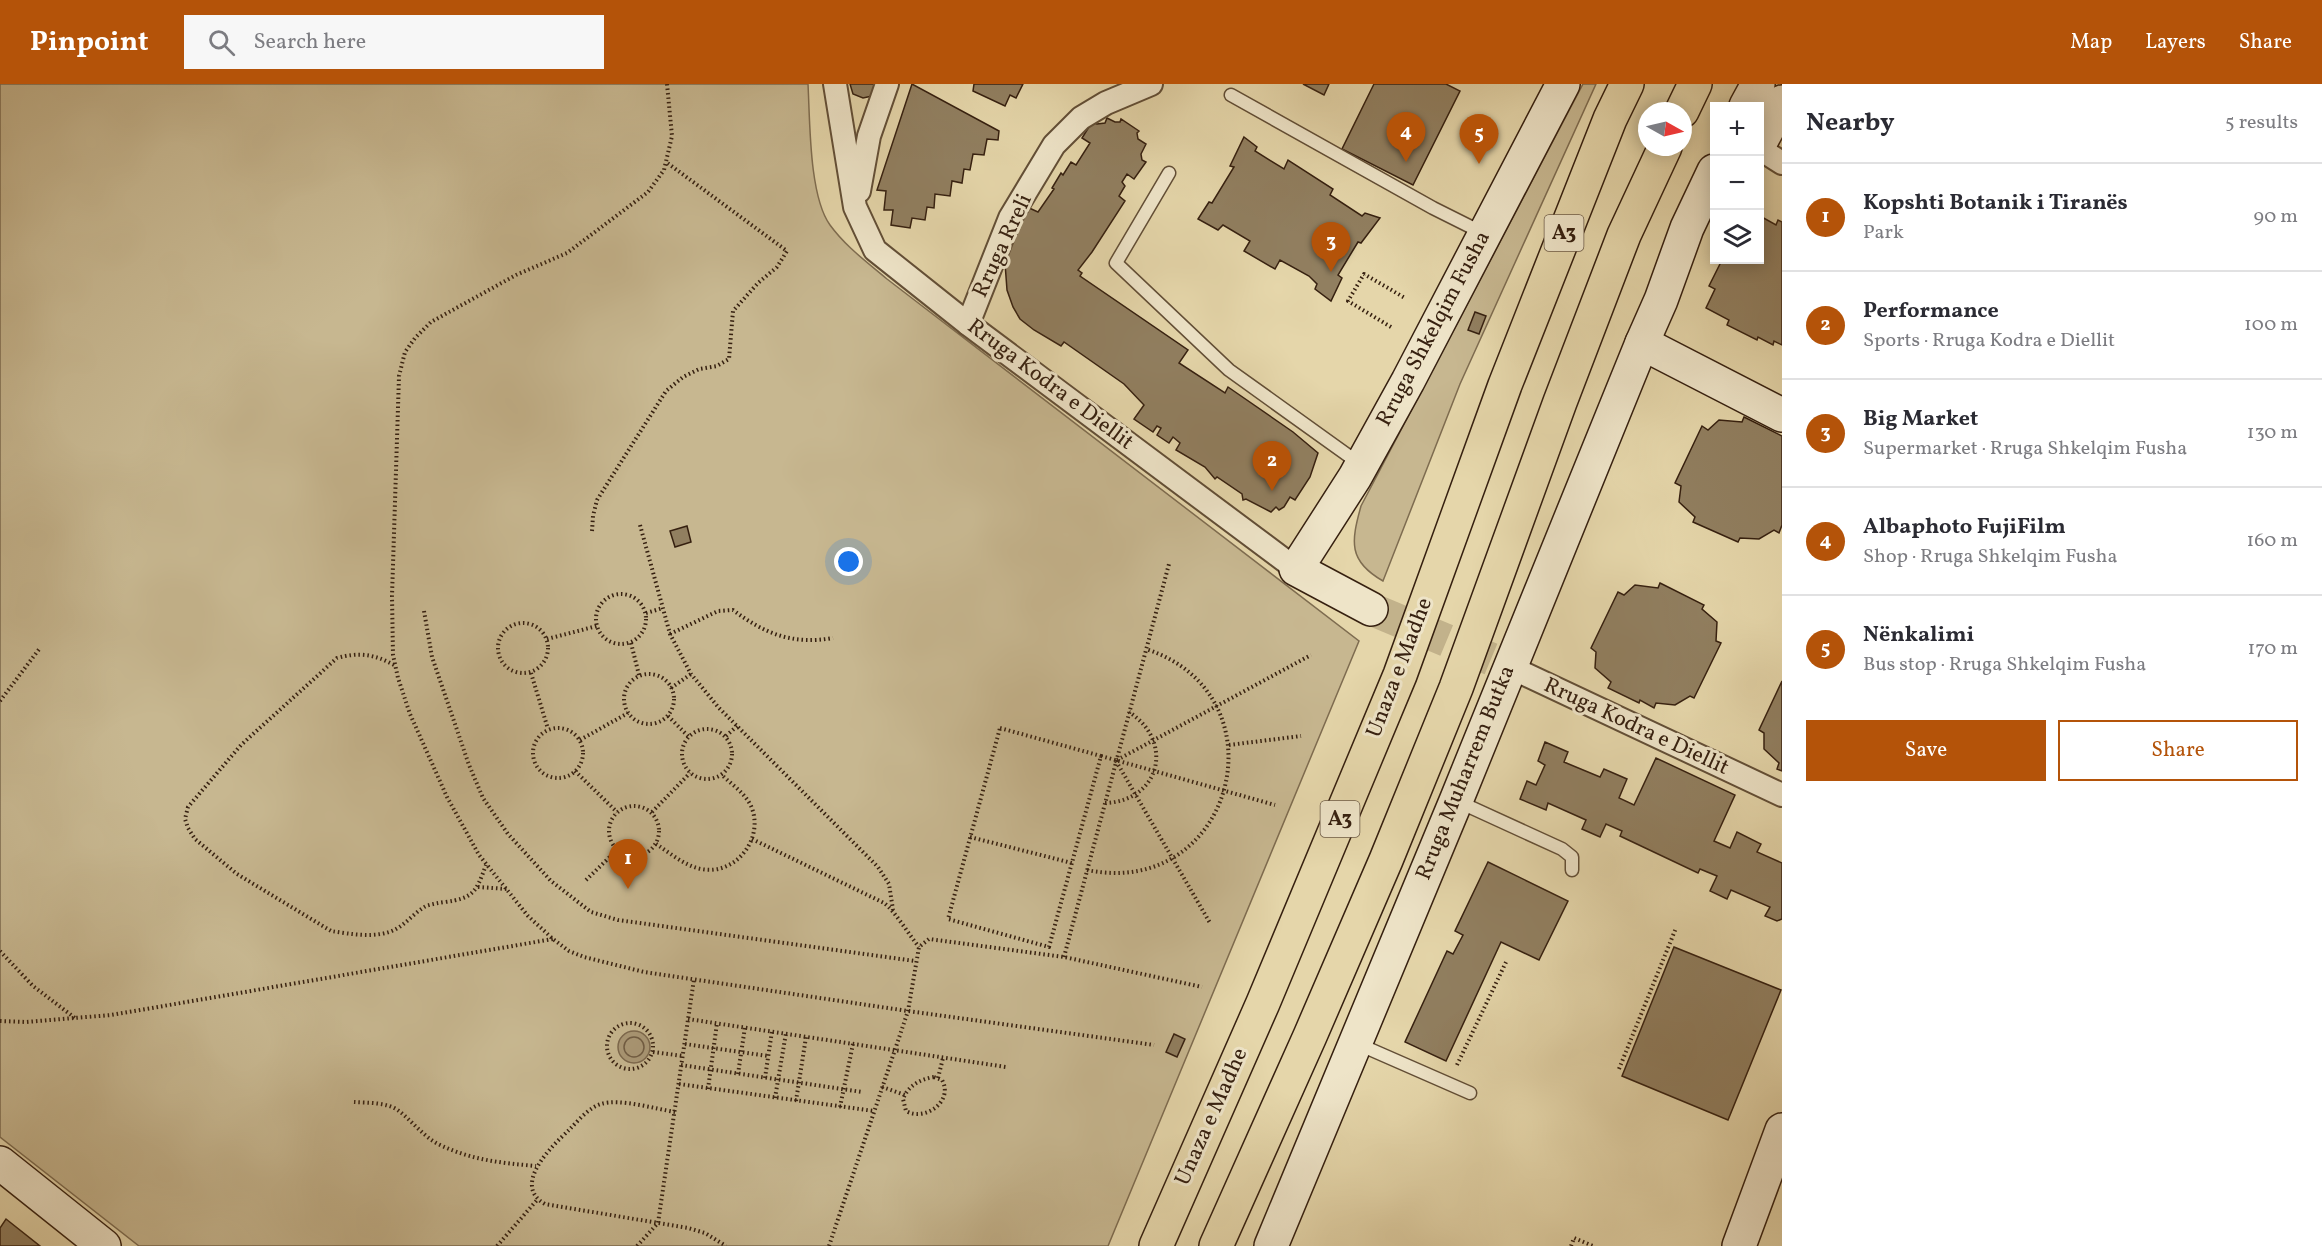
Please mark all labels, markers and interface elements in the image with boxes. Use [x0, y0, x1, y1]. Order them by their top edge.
search box [184, 15, 604, 69]
text: Pinpoint [30, 23, 148, 62]
icon: search [205, 26, 238, 59]
text: Search here [253, 27, 366, 58]
text: Map [2070, 28, 2112, 57]
text: Layers [2145, 28, 2206, 57]
text: Share [2239, 28, 2292, 57]
north arrow [1638, 102, 1692, 156]
map controls [1710, 102, 1764, 264]
button: + [1710, 102, 1764, 156]
text: Nearby [1806, 105, 1895, 141]
text: 5 results [2225, 109, 2298, 137]
pin: 4 [1386, 112, 1426, 162]
pin: 5 [1460, 115, 1498, 164]
button: − [1710, 156, 1764, 210]
text: Kopshti Botanik i Tiranës [1863, 188, 2128, 219]
street label: Rruga Rreli [965, 189, 1041, 303]
text: 1 [1821, 203, 1830, 231]
text: 90 m [2254, 203, 2298, 231]
button: layers [1710, 210, 1764, 264]
road number: A3 [1544, 215, 1584, 251]
text: Park [1863, 219, 1904, 247]
pin: 3 [1312, 222, 1350, 272]
street label: Rruga Shkelqim Fusha [1369, 226, 1499, 432]
text: Performance [1863, 296, 1999, 327]
text: 2 [1820, 311, 1831, 339]
text: 100 m [2244, 311, 2298, 339]
street label: Rruga Kodra e Diellit [960, 312, 1140, 458]
text: Sports · Rruga Kodra e Diellit [1863, 327, 2115, 355]
text: Big Market [1863, 404, 1978, 435]
text: 3 [1820, 419, 1831, 447]
text: 130 m [2247, 419, 2298, 447]
text: Supermarket · Rruga Shkelqim Fusha [1863, 435, 2187, 463]
pin: 2 [1252, 442, 1292, 491]
text: Albaphoto FujiFilm [1863, 512, 2066, 543]
text: 4 [1819, 527, 1832, 555]
text: 160 m [2246, 527, 2298, 555]
text: Shop · Rruga Shkelqim Fusha [1863, 543, 2118, 571]
your location [834, 547, 863, 576]
street label: Unaza e Madhe [1359, 594, 1441, 742]
text: Nënkalimi [1863, 620, 1974, 651]
text: 5 [1821, 635, 1830, 663]
text: 170 m [2248, 635, 2298, 663]
text: Bus stop · Rruga Shkelqim Fusha [1863, 651, 2146, 679]
street label: Rruga Muharrem Butka [1409, 661, 1523, 885]
street label: Rruga Kodra e Diellit [1538, 670, 1734, 784]
button: Save [1806, 720, 2046, 781]
button: Share [2058, 720, 2298, 781]
road number: A3 [1320, 801, 1360, 837]
pin: 1 [608, 840, 648, 889]
street label: Unaza e Madhe [1168, 1043, 1256, 1191]

